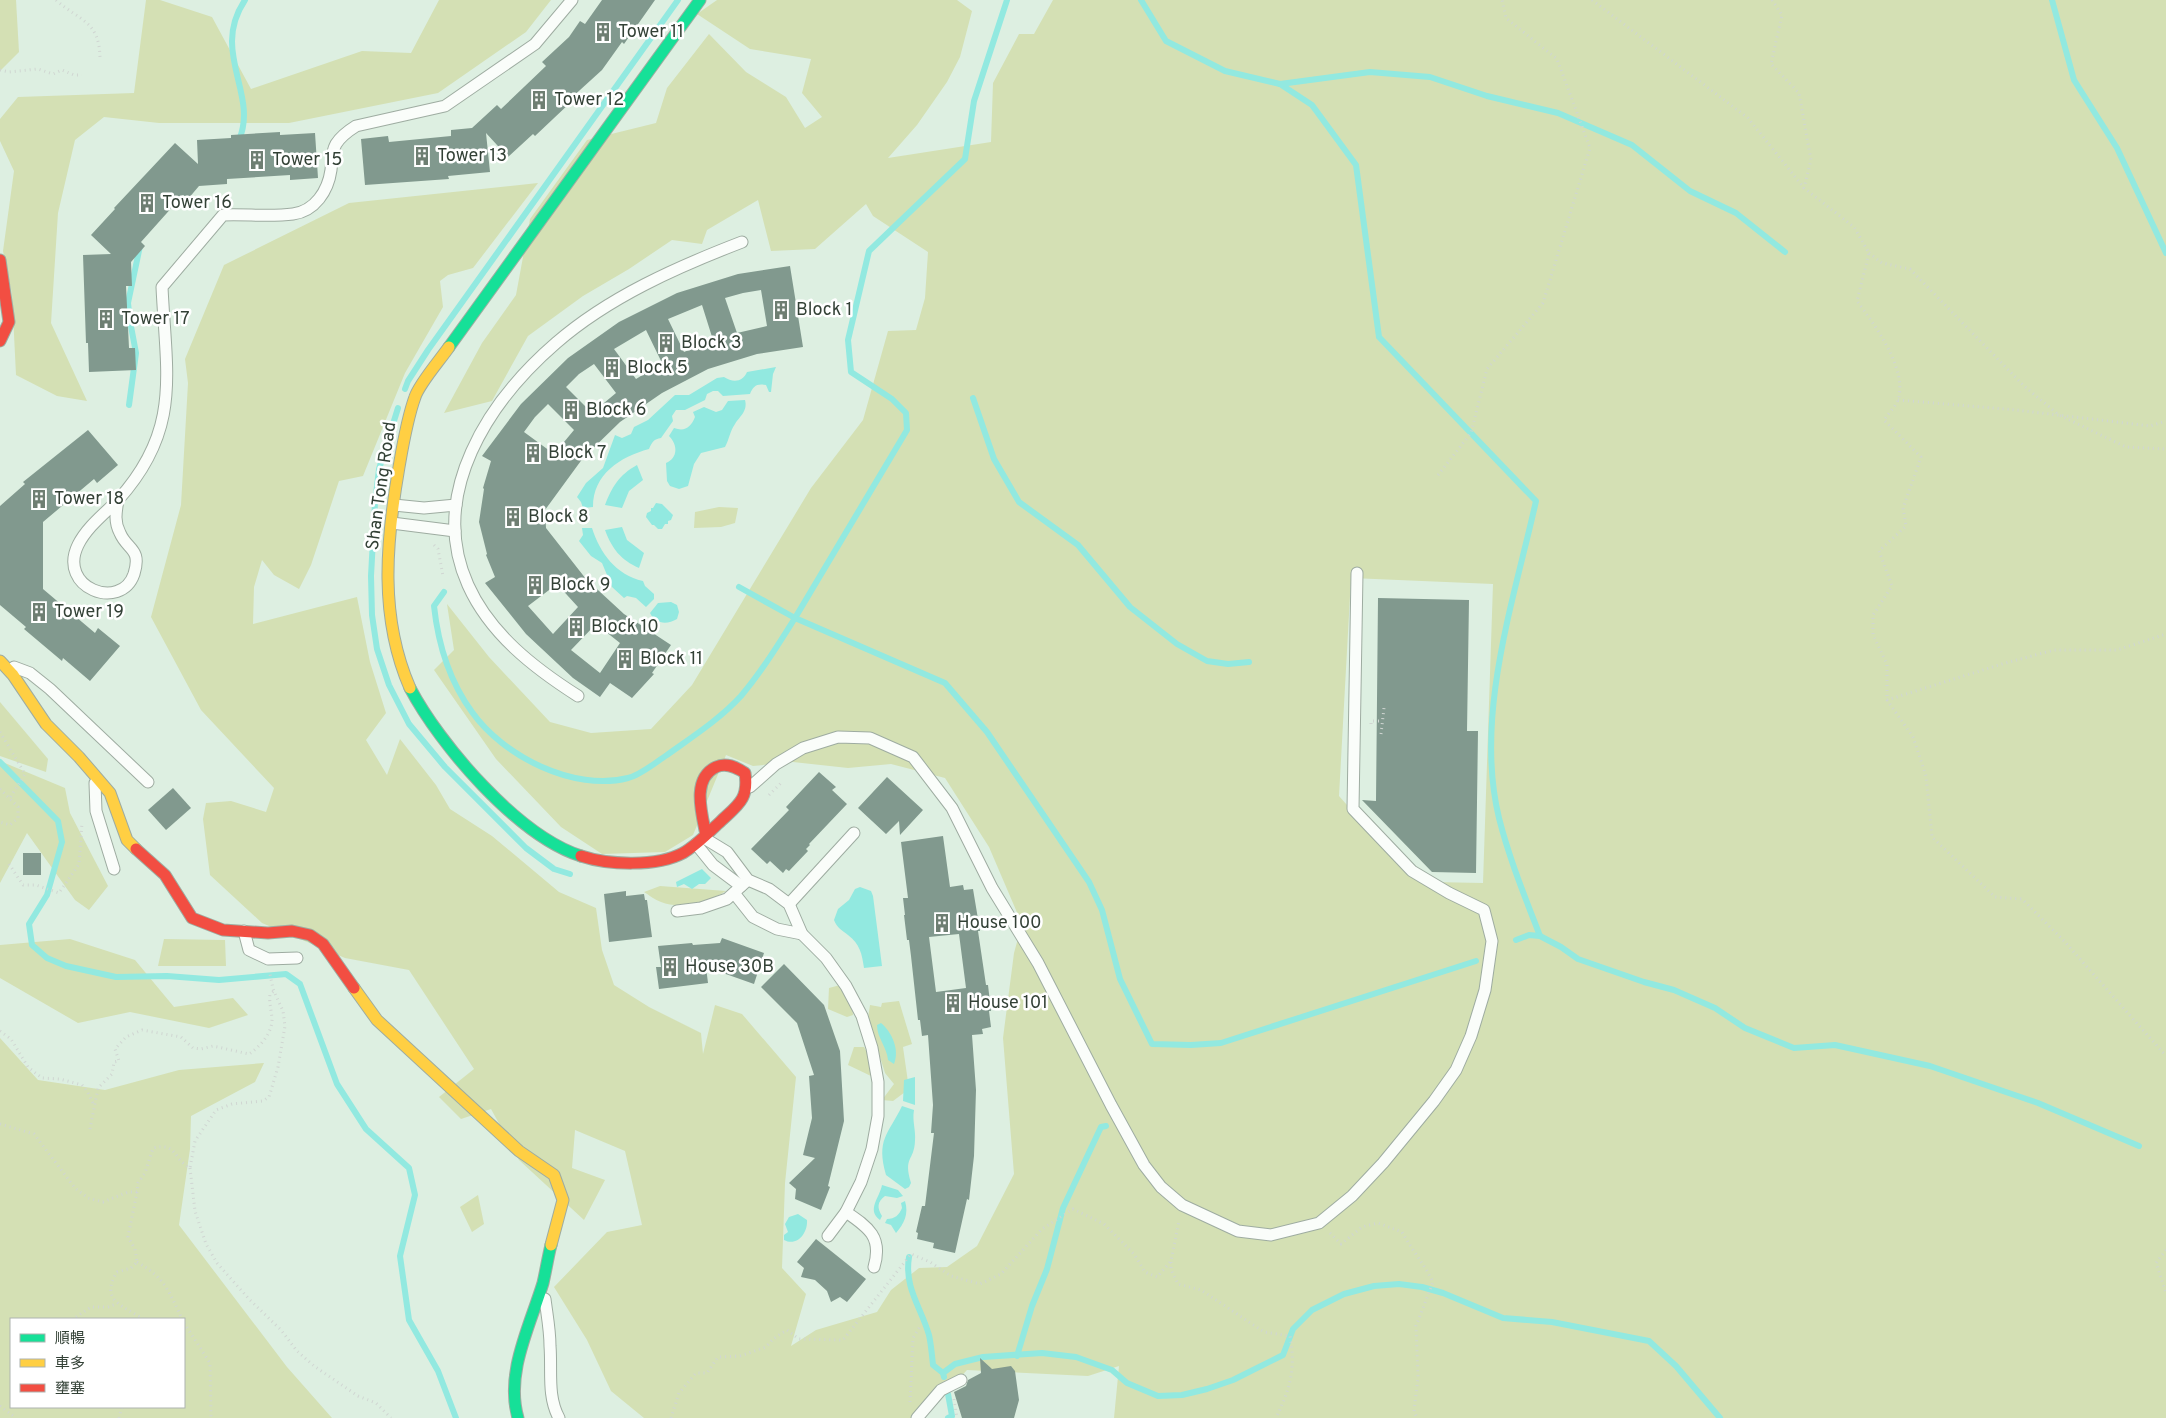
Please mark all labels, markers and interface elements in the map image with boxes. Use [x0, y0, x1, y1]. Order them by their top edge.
building icon: Tower 11 [592, 21, 614, 43]
place label: Tower 11 [618, 21, 684, 44]
building icon: Tower 12 [528, 89, 550, 111]
place label: Tower 12 [554, 89, 624, 112]
building icon: Tower 13 [411, 145, 433, 167]
place label: Tower 13 [437, 145, 507, 168]
building icon: Tower 15 [246, 149, 268, 171]
place label: Tower 15 [272, 149, 342, 172]
building icon: Tower 16 [136, 192, 158, 214]
place label: Tower 16 [162, 192, 232, 215]
building icon: Block 1 [770, 299, 792, 321]
place label: Block 1 [796, 299, 852, 322]
building icon: Tower 17 [95, 308, 117, 330]
place label: Tower 17 [121, 308, 190, 331]
building icon: Block 3 [655, 332, 677, 354]
place label: Block 3 [681, 332, 741, 355]
building icon: Block 5 [601, 357, 623, 379]
place label: Block 5 [627, 357, 688, 380]
building icon: Block 6 [560, 399, 582, 421]
place label: Block 6 [586, 399, 646, 422]
street label: Shan Tong Road [362, 420, 402, 552]
building icon: Block 7 [522, 442, 544, 464]
place label: Block 7 [548, 442, 606, 465]
building icon: Tower 18 [28, 488, 50, 510]
place label: Tower 18 [54, 488, 124, 511]
building icon: Block 8 [502, 506, 524, 528]
place label: Block 8 [528, 506, 589, 529]
building icon: Block 9 [524, 574, 546, 596]
place label: Block 9 [550, 574, 610, 597]
building icon: Tower 19 [28, 601, 50, 623]
place label: Tower 19 [54, 601, 124, 624]
building icon: Block 10 [565, 616, 587, 638]
place label: Block 10 [591, 616, 659, 639]
building icon: Block 11 [614, 648, 636, 670]
place label: Block 11 [640, 648, 703, 671]
building icon: House 100 [931, 912, 953, 934]
place label: House 100 [957, 912, 1042, 935]
building icon: House 30B [659, 956, 681, 978]
place label: House 30B [685, 956, 774, 979]
building icon: House 101 [942, 992, 964, 1014]
place label: House 101 [968, 992, 1048, 1015]
legend [10, 1318, 185, 1408]
text: 順暢 [55, 1330, 85, 1349]
text: 車多 [55, 1355, 85, 1374]
text: 壅塞 [55, 1380, 85, 1399]

